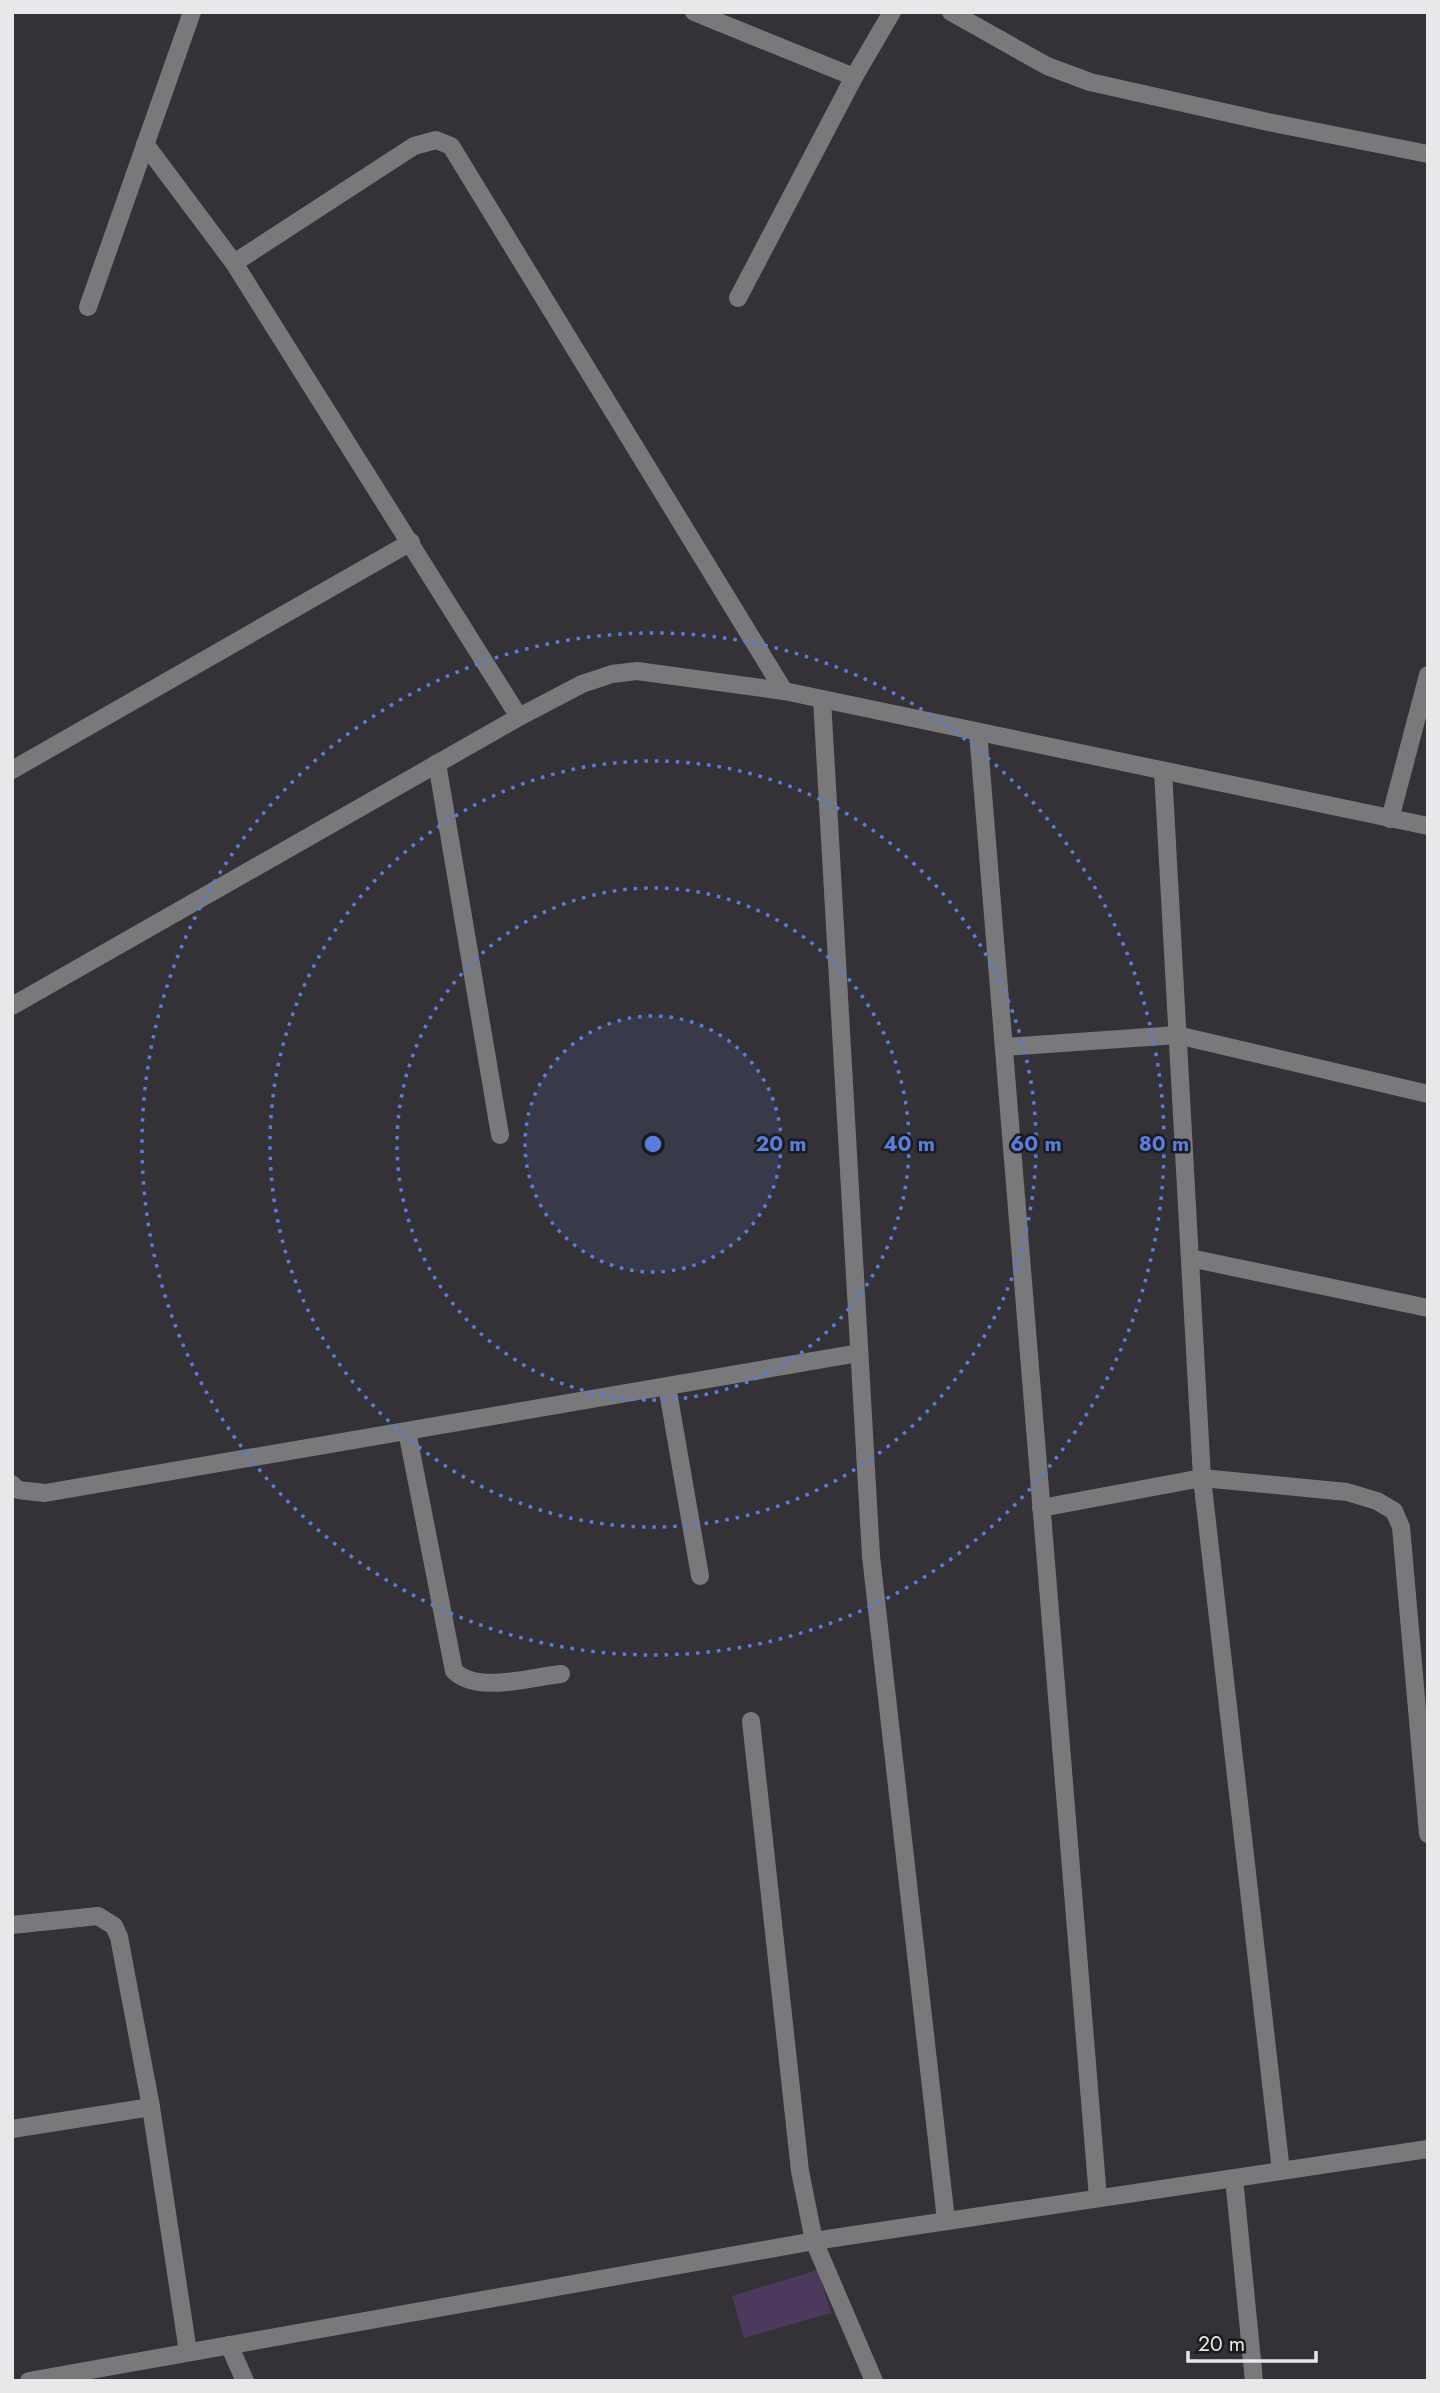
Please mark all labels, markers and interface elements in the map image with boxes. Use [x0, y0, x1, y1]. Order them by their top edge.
text: 20 m [755, 1129, 807, 1159]
text: 40 m [883, 1129, 935, 1159]
text: 60 m [1010, 1129, 1062, 1159]
text: 80 m [1139, 1129, 1189, 1159]
centre of rings [641, 1132, 665, 1156]
scale bar [1188, 2320, 1316, 2364]
text: 20 m [1198, 2329, 1245, 2359]

